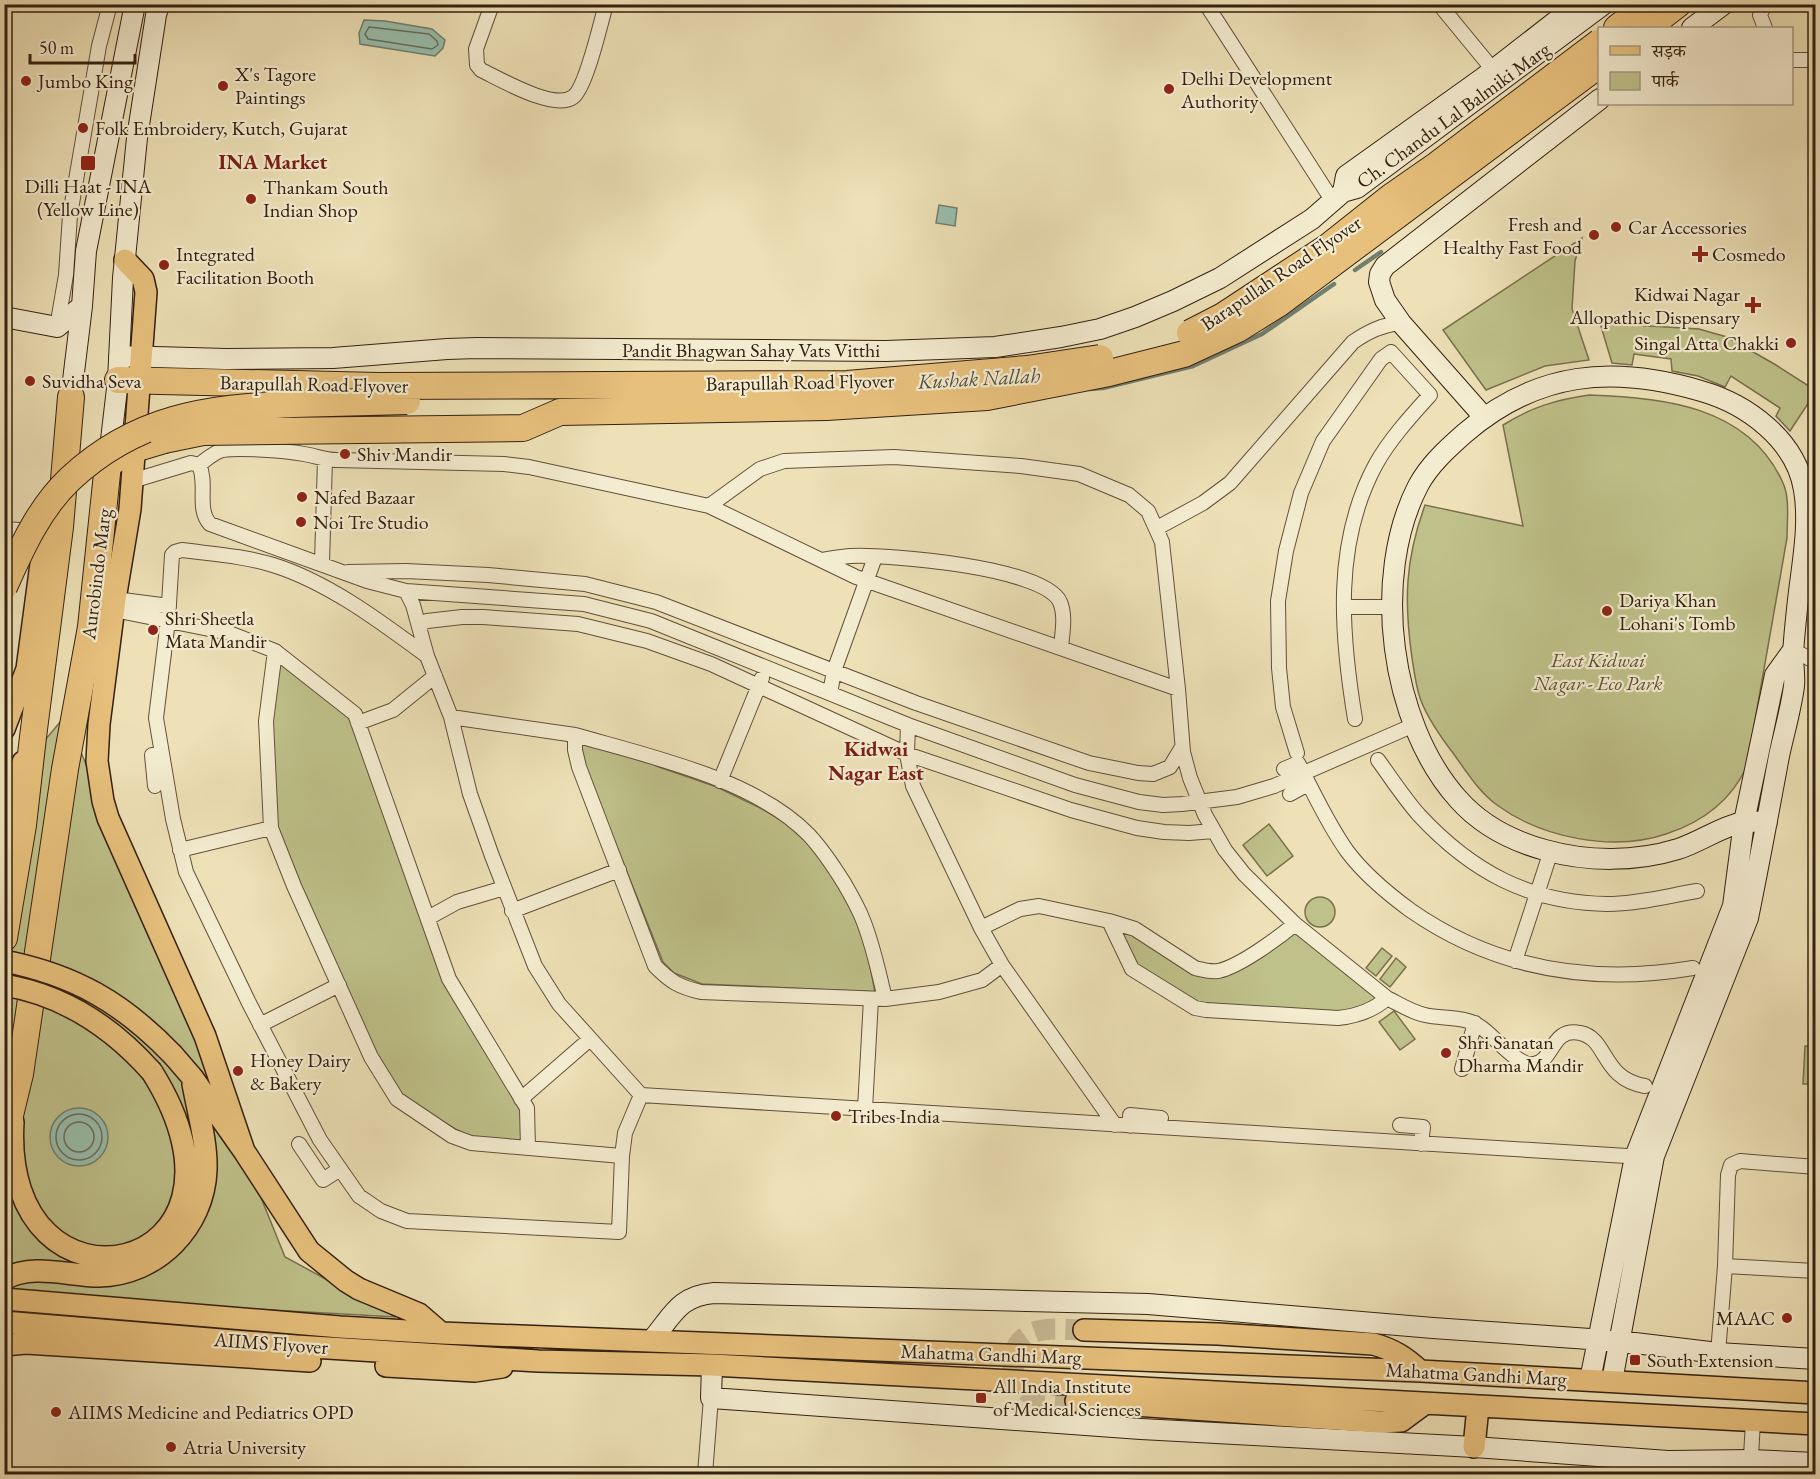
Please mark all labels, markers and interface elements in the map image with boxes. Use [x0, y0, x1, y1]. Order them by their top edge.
scale bar [30, 27, 135, 65]
legend [1598, 27, 1793, 105]
text: 50 m [39, 36, 74, 59]
street label: Ch. Chandu Lal Balmiki Marg [1351, 36, 1555, 194]
text: सड़क [1651, 39, 1687, 62]
place label: X's Tagore Paintings [234, 61, 316, 110]
place label: Delhi Development Authority [1180, 65, 1333, 114]
place label: Jumbo King [36, 68, 133, 94]
text: पार्क [1651, 69, 1680, 92]
marker: Jumbo King [19, 74, 33, 88]
marker: X's Tagore Paintings [216, 79, 230, 93]
marker: Delhi Development Authority [1162, 82, 1176, 96]
place label: Folk Embroidery, Kutch, Gujarat [95, 115, 348, 141]
marker: Folk Embroidery, Kutch, Gujarat [76, 121, 90, 135]
district label: INA Market [219, 148, 328, 175]
marker: Dilli Haat - INA (Yellow Line) [79, 154, 97, 172]
place label: Dilli Haat - INA (Yellow Line) [25, 173, 152, 222]
place label: Thankam South Indian Shop [263, 174, 388, 223]
marker: Thankam South Indian Shop [244, 192, 258, 206]
street label: Barapullah Road Flyover [1196, 209, 1367, 337]
place label: Fresh and Healthy Fast Food [1443, 211, 1583, 260]
place label: Car Accessories [1628, 214, 1747, 240]
marker: Car Accessories [1609, 220, 1623, 234]
marker: Fresh and Healthy Fast Food [1587, 228, 1601, 242]
place label: Integrated Facilitation Booth [176, 241, 314, 290]
place label: Cosmedo [1712, 241, 1786, 267]
marker: Cosmedo [1693, 247, 1707, 261]
marker: Integrated Facilitation Booth [157, 258, 171, 272]
place label: Kidwai Nagar Allopathic Dispensary [1569, 281, 1740, 330]
marker: Kidwai Nagar Allopathic Dispensary [1744, 296, 1762, 314]
place label: Singal Atta Chakki [1634, 330, 1779, 356]
marker: Singal Atta Chakki [1784, 336, 1798, 350]
street label: Pandit Bhagwan Sahay Vats Vitthi [622, 337, 880, 363]
water label: Kushak Nallah [916, 361, 1041, 395]
street label: Barapullah Road Flyover [705, 367, 895, 397]
place label: Suvidha Seva [42, 368, 141, 394]
street label: Barapullah Road Flyover [219, 369, 409, 399]
marker: Suvidha Seva [23, 374, 37, 388]
place label: Shiv Mandir [357, 441, 452, 467]
marker: Shiv Mandir [338, 447, 352, 461]
place label: Nafed Bazaar [314, 484, 415, 510]
marker: Nafed Bazaar [295, 490, 309, 504]
street label: Aurobindo Marg [75, 507, 117, 642]
place label: Noi Tre Studio [313, 509, 429, 535]
marker: Noi Tre Studio [294, 515, 308, 529]
place label: Dariya Khan Lohani's Tomb [1619, 587, 1736, 636]
marker: Dariya Khan Lohani's Tomb [1600, 604, 1614, 618]
place label: Shri Sheetla Mata Mandir [165, 605, 267, 654]
marker: Shri Sheetla Mata Mandir [146, 623, 160, 637]
park label: East Kidwai Nagar - Eco Park [1532, 647, 1663, 696]
district label: Kidwai Nagar East [828, 735, 924, 786]
place label: Shri Sanatan Dharma Mandir [1458, 1029, 1584, 1078]
marker: Shri Sanatan Dharma Mandir [1439, 1046, 1453, 1060]
place label: Honey Dairy & Bakery [250, 1047, 351, 1096]
marker: Honey Dairy & Bakery [231, 1064, 245, 1078]
place label: Tribes India [848, 1103, 940, 1129]
marker: Tribes India [829, 1109, 843, 1123]
place label: MAAC [1716, 1305, 1775, 1331]
marker: MAAC [1780, 1311, 1794, 1325]
street label: AIIMS Flyover [212, 1326, 329, 1360]
street label: Mahatma Gandhi Marg [900, 1338, 1082, 1370]
place label: South Extension [1647, 1347, 1774, 1373]
marker: South Extension [1628, 1353, 1642, 1367]
street label: Mahatma Gandhi Marg [1385, 1356, 1567, 1392]
place label: All India Institute of Medical Sciences [992, 1373, 1141, 1422]
marker: All India Institute of Medical Sciences [974, 1391, 988, 1405]
place label: AIIMS Medicine and Pediatrics OPD [67, 1399, 354, 1425]
marker: AIIMS Medicine and Pediatrics OPD [49, 1405, 63, 1419]
place label: Atria University [182, 1434, 306, 1460]
marker: Atria University [164, 1440, 178, 1454]

